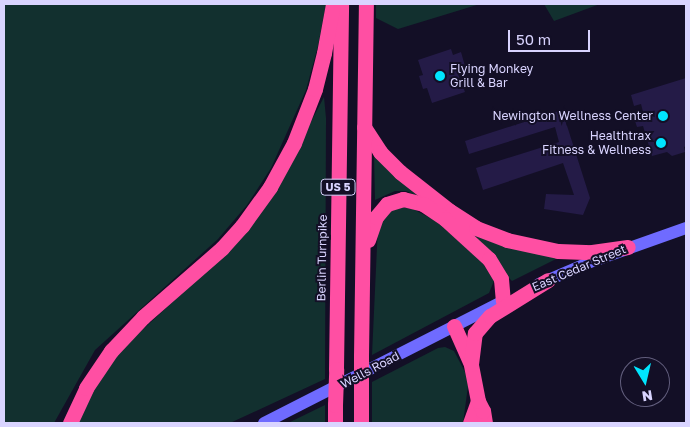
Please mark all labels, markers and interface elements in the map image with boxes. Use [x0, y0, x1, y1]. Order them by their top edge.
scale bar [510, 20, 592, 52]
text: 50 m [516, 30, 551, 48]
place label: Flying Monkey Grill & Bar [450, 62, 533, 90]
marker: Flying Monkey Grill & Bar [434, 70, 446, 82]
place label: Newington Wellness Center [492, 109, 653, 123]
marker: Newington Wellness Center [657, 110, 669, 122]
place label: Healthtrax Fitness & Wellness [542, 129, 651, 157]
marker: Healthtrax Fitness & Wellness [655, 137, 667, 149]
road number: US 5 [320, 178, 356, 196]
street label: Berlin Turnpike [314, 214, 330, 302]
street label: East Cedar Street [530, 242, 628, 294]
street label: Wells Road [338, 349, 402, 391]
north arrow [620, 357, 670, 407]
text: N [641, 387, 654, 406]

